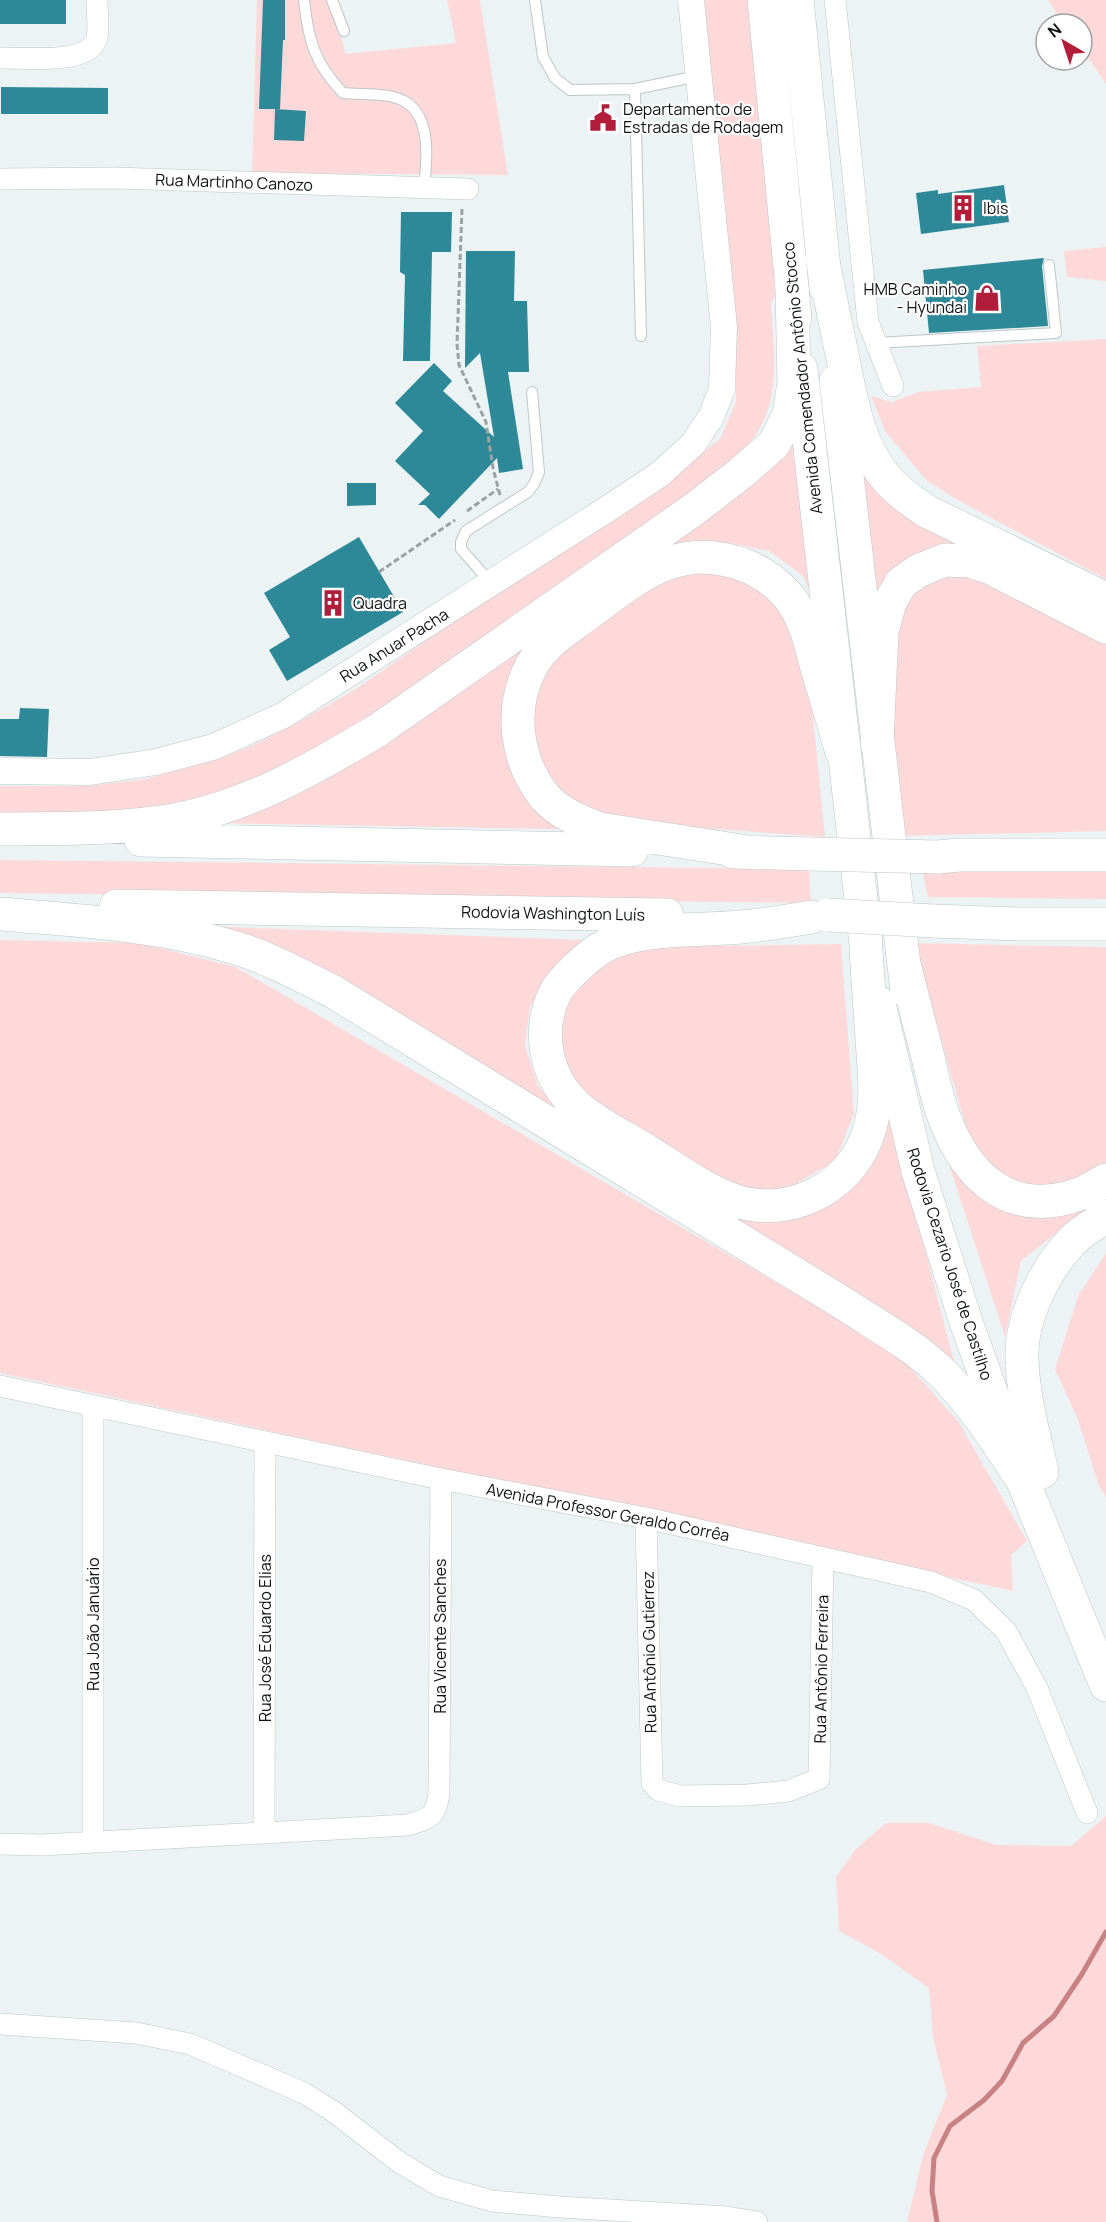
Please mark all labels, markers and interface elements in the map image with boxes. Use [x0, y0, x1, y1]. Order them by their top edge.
north arrow [1034, 12, 1094, 72]
text: N [1043, 18, 1066, 43]
place label: Departamento de Estradas de Rodagem [623, 98, 783, 138]
public building icon: Departamento de Estradas de Rodagem [588, 103, 618, 133]
street label: Rua Martinho Canozo [155, 168, 313, 196]
building icon: Ibis [948, 193, 978, 223]
place label: Ibis [983, 197, 1008, 219]
street label: Avenida Comendador Antônio Stocco [777, 241, 827, 515]
place label: HMB Caminho - Hyundai [863, 278, 967, 318]
shop icon: HMB Caminho - Hyundai [972, 283, 1002, 313]
building icon: Quadra [318, 588, 348, 618]
place label: Quadra [353, 592, 407, 614]
street label: Rua Anuar Pacha [336, 603, 452, 687]
street label: Rodovia Washington Luís [461, 900, 645, 926]
street label: Rodovia Cezario José de Castilho [902, 1145, 998, 1383]
street label: Avenida Professor Geraldo Corrêa [485, 1478, 731, 1546]
street label: Rua José Eduardo Elias [254, 1554, 276, 1722]
street label: Rua João Januário [82, 1557, 104, 1691]
street label: Rua Vicente Sanches [429, 1559, 451, 1713]
street label: Rua Antônio Gutierrez [637, 1571, 661, 1733]
street label: Rua Antônio Ferreira [809, 1594, 833, 1744]

